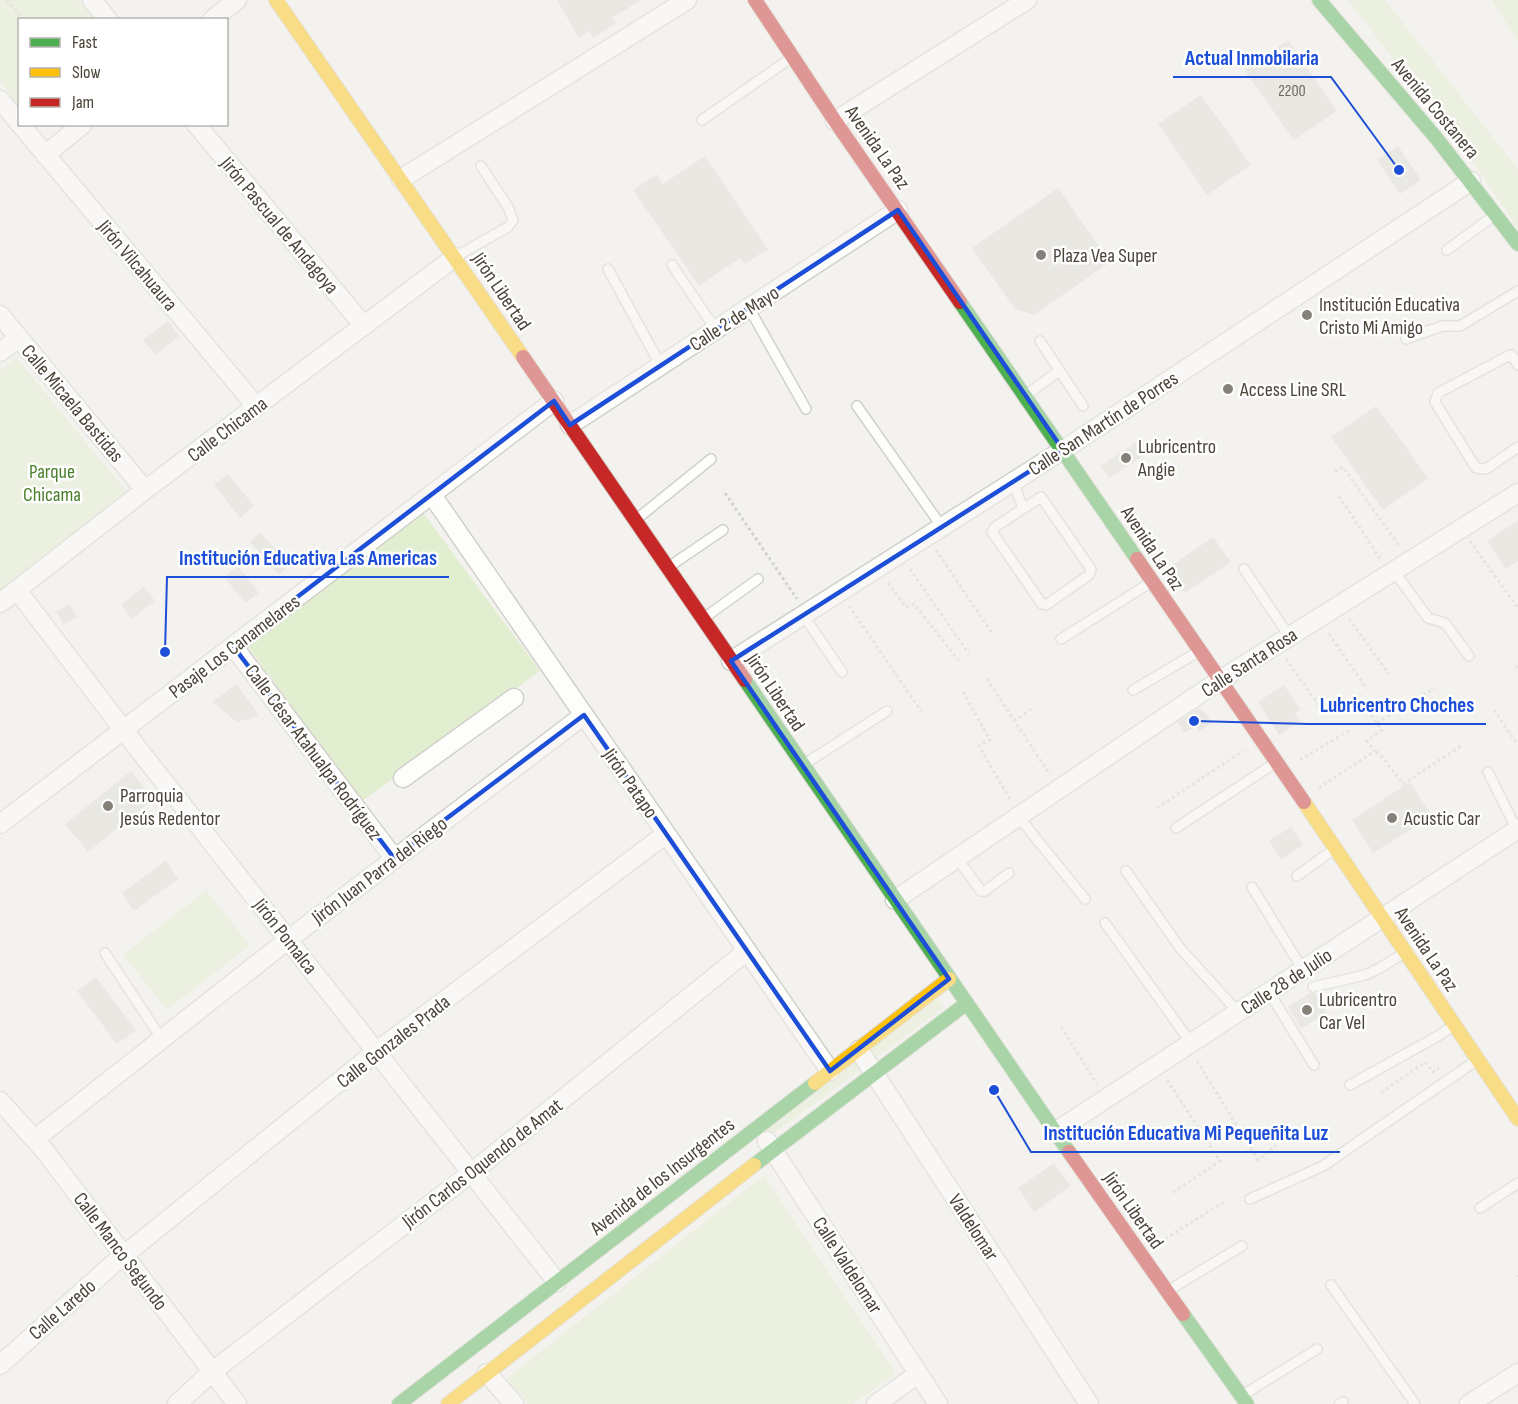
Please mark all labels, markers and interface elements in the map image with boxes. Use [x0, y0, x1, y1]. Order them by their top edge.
legend [18, 18, 228, 126]
text: Fast [72, 32, 98, 53]
callout: Actual Inmobilaria [1173, 38, 1331, 77]
text: Actual Inmobilaria [1184, 46, 1319, 71]
street label: Avenida Costanera [1386, 53, 1484, 164]
text: Slow [72, 62, 101, 83]
house number: 2200 [1278, 82, 1306, 101]
text: Jam [71, 92, 94, 113]
street label: Avenida La Paz [839, 100, 915, 194]
street label: Jirón Pascual de Andagoya [214, 151, 344, 299]
street label: Jirón Vilcahuaura [92, 215, 182, 316]
place label: Plaza Vea Super [1053, 244, 1157, 268]
street label: Jirón Libertad [466, 247, 536, 335]
marker: Plaza Vea Super [1034, 248, 1048, 262]
street label: Calle 2 de Mayo [685, 281, 784, 357]
place label: Institución Educativa Cristo Mi Amigo [1319, 293, 1460, 340]
marker: Institución Educativa Cristo Mi Amigo [1300, 308, 1314, 322]
street label: Calle Micaela Bastidas [16, 340, 128, 467]
street label: Calle San Martín de Porres [1024, 367, 1183, 481]
place label: Access Line SRL [1239, 378, 1347, 402]
marker: Access Line SRL [1221, 382, 1235, 396]
street label: Calle Chicama [183, 392, 272, 468]
place label: Lubricentro Angie [1137, 435, 1216, 482]
marker: Lubricentro Angie [1119, 451, 1133, 465]
park label: Parque Chicama [23, 460, 81, 507]
street label: Avenida La Paz [1115, 501, 1189, 595]
callout: Institución Educativa Las Americas [167, 538, 449, 577]
text: Institución Educativa Las Americas [179, 546, 437, 571]
street label: Pasaje Los Canamelares [164, 590, 305, 704]
street label: Calle Santa Rosa [1197, 623, 1302, 703]
street label: Jirón Libertad [740, 648, 810, 736]
street label: Calle César Atahualpa Rodríguez [239, 660, 387, 845]
callout: Lubricentro Choches [1308, 685, 1486, 724]
text: Lubricentro Choches [1320, 693, 1474, 718]
street label: Jirón Patapo [597, 743, 663, 823]
place label: Parroquia Jesús Redentor [119, 784, 220, 831]
marker: Parroquia Jesús Redentor [101, 799, 115, 813]
place label: Acustic Car [1403, 807, 1480, 831]
marker: Acustic Car [1385, 811, 1399, 825]
street label: Jirón Juan Parra del Riego [306, 812, 452, 930]
street label: Jirón Pomalca [248, 893, 322, 979]
street label: Avenida La Paz [1389, 902, 1463, 996]
street label: Calle 28 de Julio [1236, 943, 1337, 1020]
place label: Lubricentro Car Vel [1319, 988, 1397, 1035]
street label: Calle Gonzales Prada [332, 990, 455, 1093]
marker: Lubricentro Car Vel [1300, 1003, 1314, 1017]
street label: Jirón Carlos Oquendo de Amat [397, 1094, 567, 1234]
street label: Avenida de los Insurgentes [585, 1113, 740, 1241]
callout: Institución Educativa Mi Pequeñita Luz [1031, 1113, 1340, 1152]
text: Institución Educativa Mi Pequeñita Luz [1044, 1121, 1328, 1146]
street label: Jirón Libertad [1097, 1167, 1168, 1254]
street label: Calle Manco Segundo [68, 1188, 172, 1315]
street label: Valdelomar [943, 1190, 1004, 1266]
street label: Calle Valdelomar [807, 1213, 887, 1319]
street label: Calle Laredo [24, 1274, 101, 1345]

